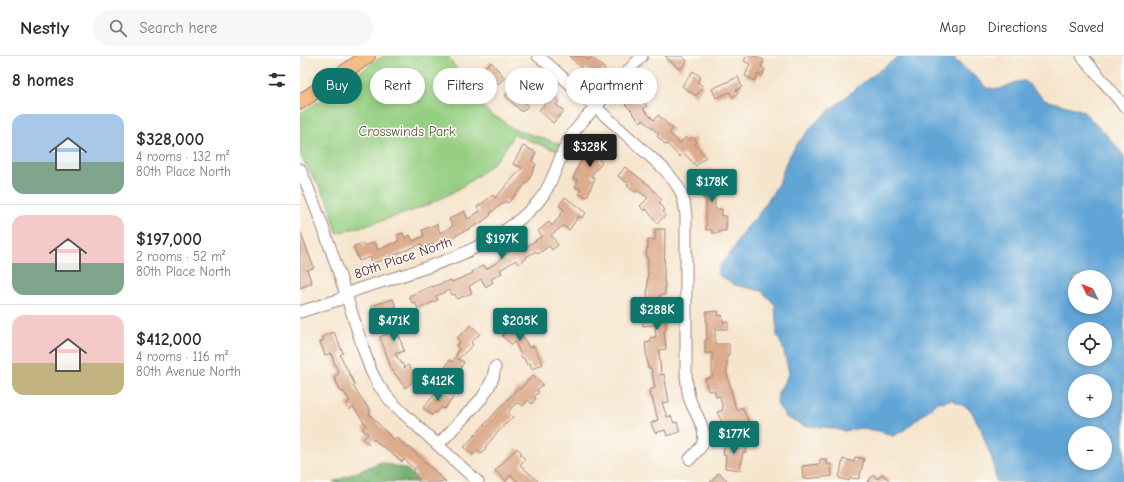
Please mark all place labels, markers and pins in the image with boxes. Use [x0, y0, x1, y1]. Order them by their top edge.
pin: $328K [562, 134, 618, 168]
pin: $178K [684, 169, 740, 203]
pin: $197K [474, 226, 530, 260]
pin: $288K [629, 297, 685, 331]
pin: $471K [366, 308, 422, 342]
pin: $205K [492, 308, 548, 342]
pin: $412K [410, 368, 466, 402]
pin: $177K [706, 421, 762, 455]

